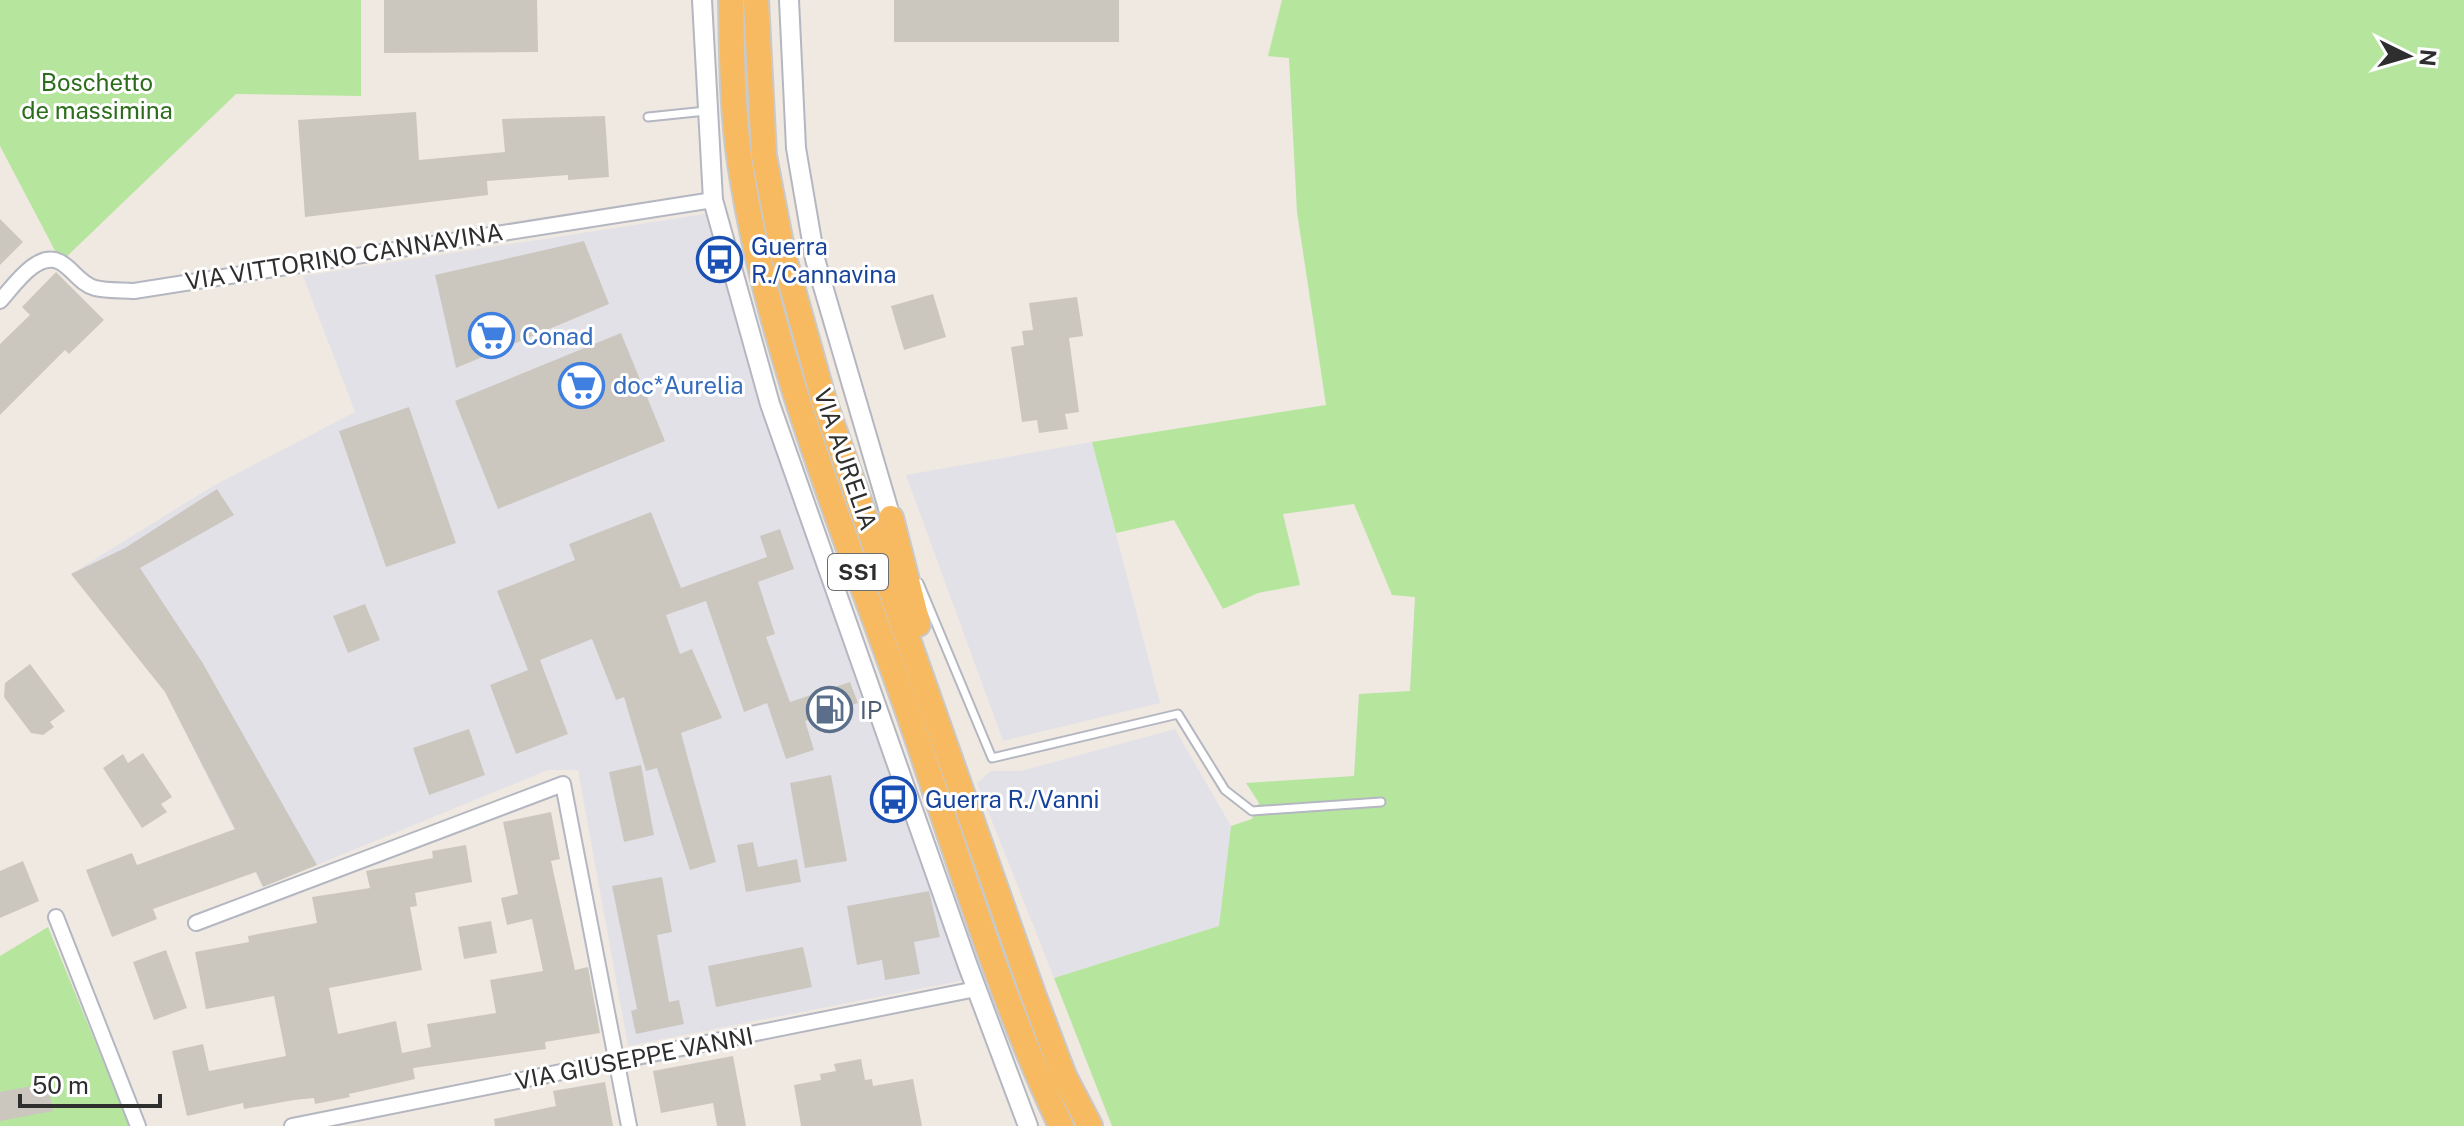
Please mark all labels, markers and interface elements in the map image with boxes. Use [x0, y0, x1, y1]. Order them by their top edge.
north arrow [2368, 16, 2448, 96]
text: N [2414, 48, 2442, 67]
park label: Boschetto de massimina [21, 68, 173, 124]
street label: VIA VITTORINO CANNAVINA [183, 217, 505, 295]
place label: Guerra R./Cannavina [751, 232, 896, 288]
bus stop icon: Guerra R./Cannavina [696, 236, 744, 284]
supermarket icon: Conad [467, 312, 515, 360]
place label: Conad [522, 322, 593, 350]
supermarket icon: doc*Aurelia [558, 361, 606, 409]
place label: doc*Aurelia [613, 371, 743, 399]
street label: VIA AURELIA [809, 385, 883, 533]
road number: SS1 [828, 554, 888, 590]
fuel station icon: IP [805, 686, 853, 734]
place label: IP [860, 696, 882, 724]
bus stop icon: Guerra R./Vanni [870, 775, 918, 823]
place label: Guerra R./Vanni [925, 785, 1100, 813]
street label: VIA GIUSEPPE VANNI [513, 1021, 755, 1095]
scale bar [20, 1058, 160, 1108]
text: 50 m [32, 1071, 89, 1099]

